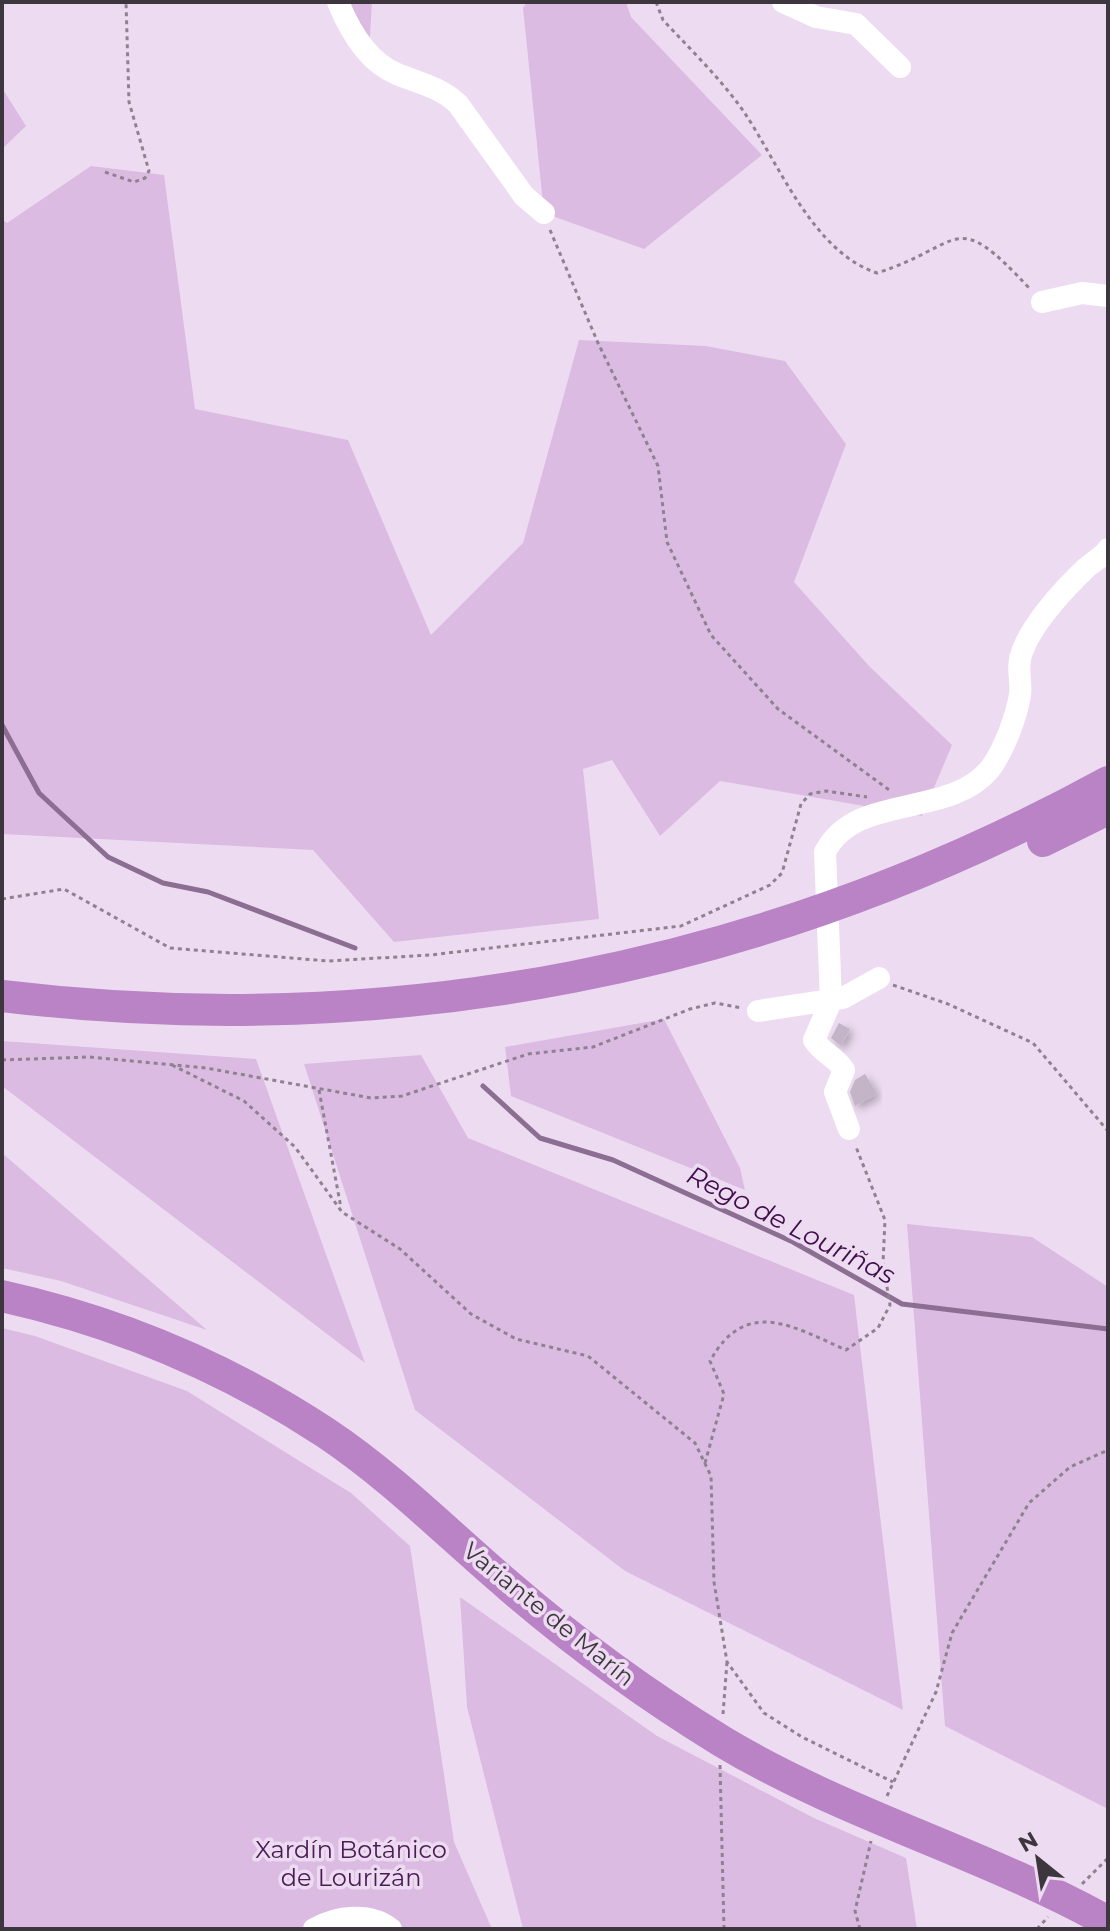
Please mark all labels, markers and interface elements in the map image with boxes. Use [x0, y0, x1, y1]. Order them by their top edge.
water label: Rego de Louriñas [681, 1159, 901, 1292]
street label: Variante de Marín [457, 1536, 641, 1692]
north arrow [998, 1819, 1078, 1899]
text: N [1014, 1826, 1043, 1858]
park label: Xardín Botánico de Lourizán [255, 1835, 447, 1892]

